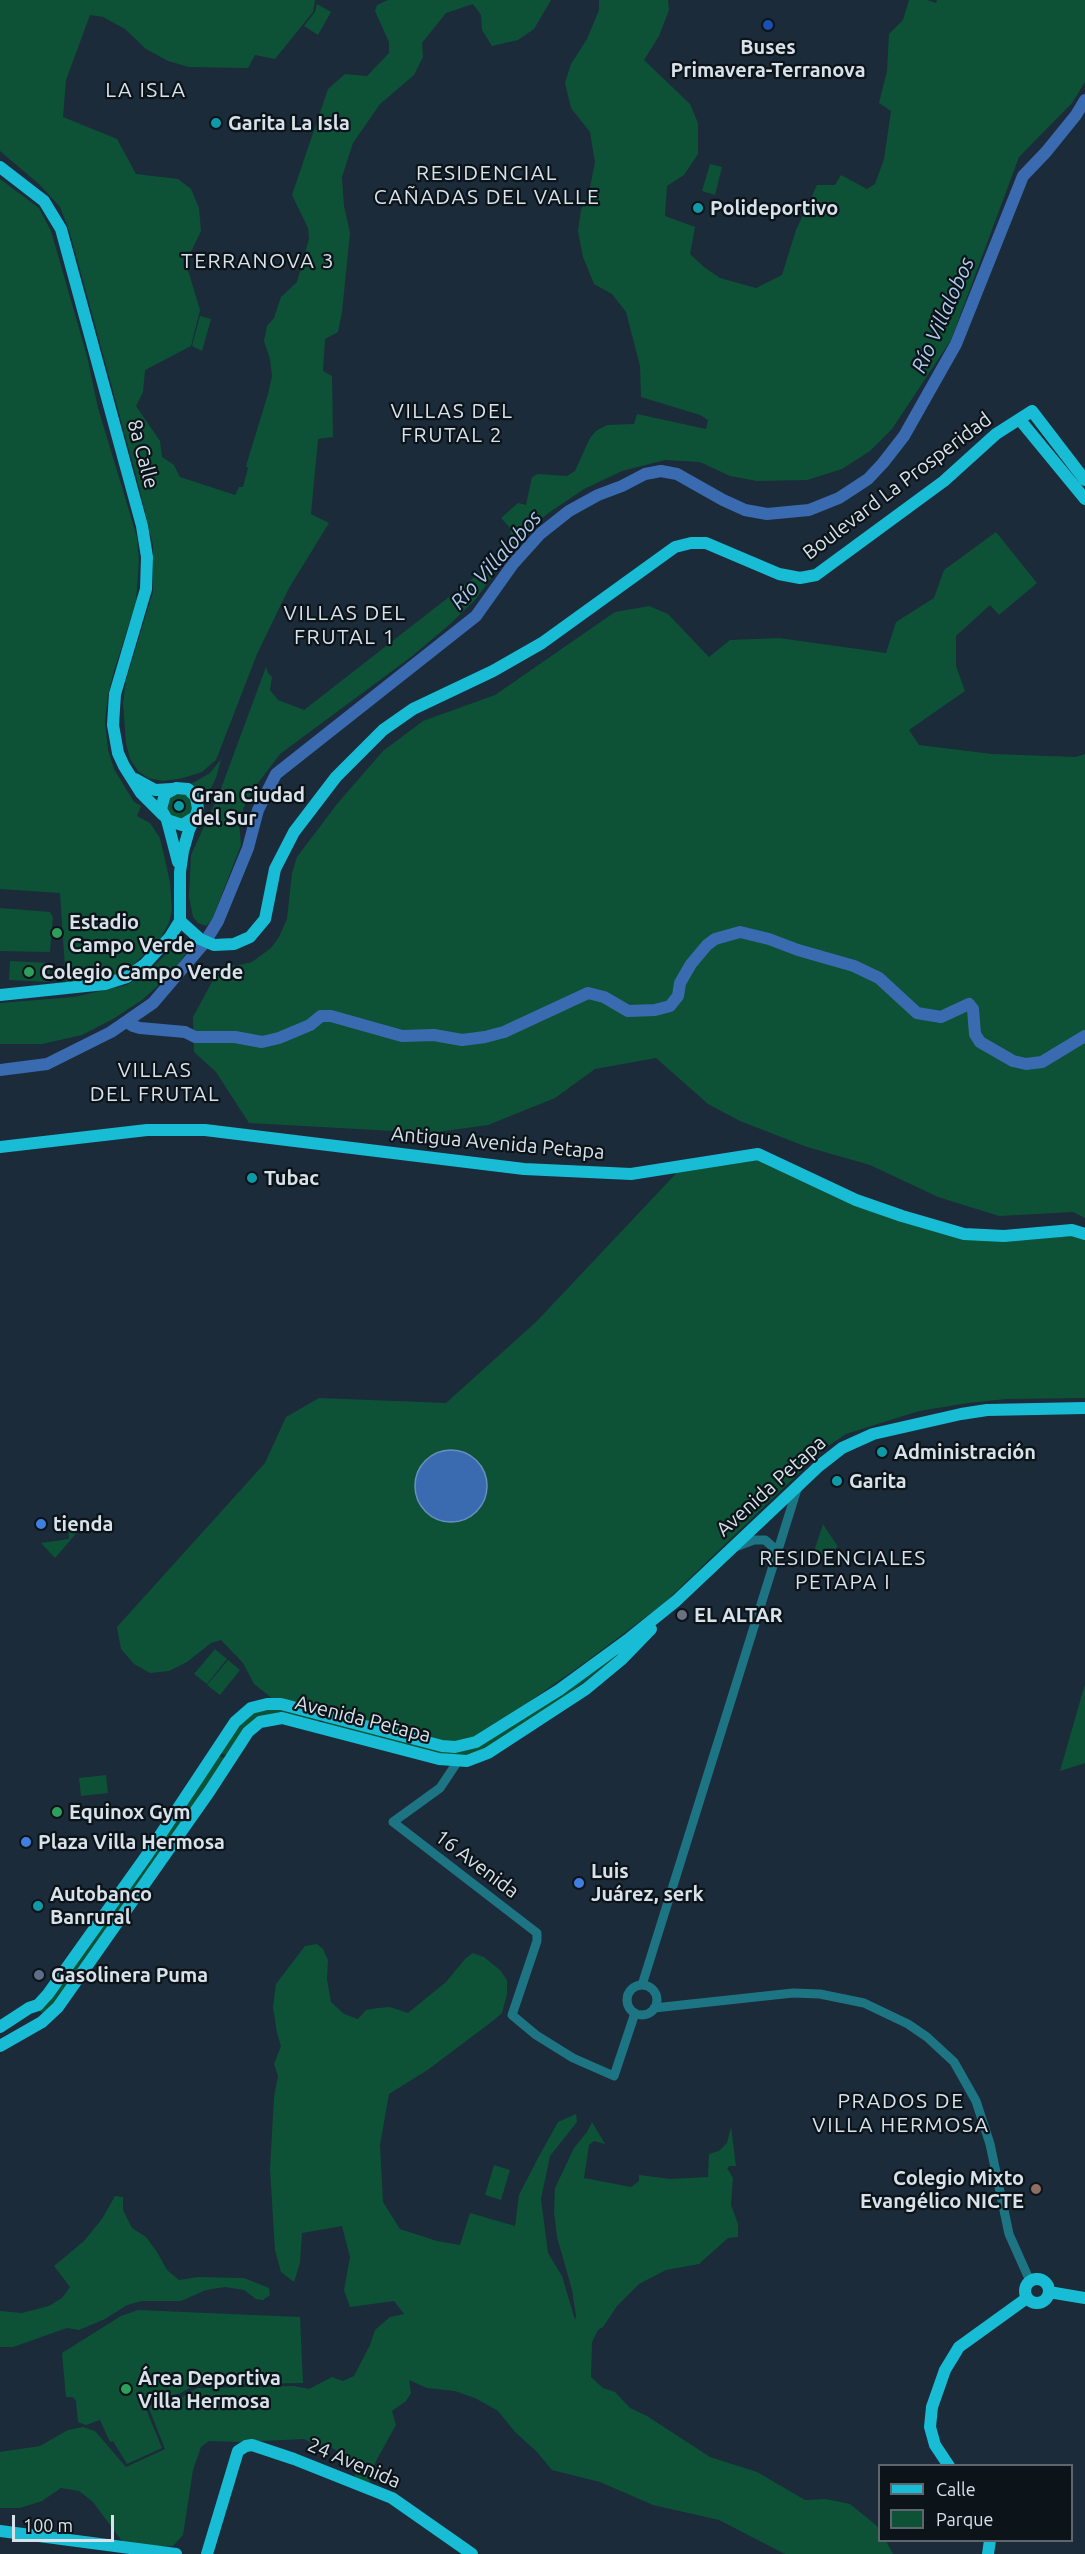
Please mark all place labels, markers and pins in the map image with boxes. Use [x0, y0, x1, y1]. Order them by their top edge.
marker: Buses Primavera-Terranova [761, 18, 775, 32]
place label: Buses Primavera-Terranova [671, 35, 865, 82]
place label: Garita La Isla [228, 111, 350, 135]
marker: Garita La Isla [209, 116, 223, 130]
place label: Polideportivo [710, 196, 838, 220]
marker: Polideportivo [691, 201, 705, 215]
place label: Gran Ciudad del Sur [191, 783, 305, 830]
marker: Gran Ciudad del Sur [172, 799, 186, 813]
place label: Estadio Campo Verde [69, 910, 195, 957]
marker: Estadio Campo Verde [50, 926, 64, 940]
place label: Colegio Campo Verde [41, 960, 243, 984]
marker: Colegio Campo Verde [22, 965, 36, 979]
place label: Tubac [264, 1166, 319, 1190]
marker: Tubac [245, 1171, 259, 1185]
place label: Administración [894, 1440, 1036, 1464]
marker: Administración [875, 1445, 889, 1459]
place label: Garita [849, 1469, 907, 1493]
marker: Garita [830, 1474, 844, 1488]
place label: tienda [53, 1512, 113, 1536]
marker: tienda [34, 1517, 48, 1531]
place label: EL ALTAR [694, 1603, 783, 1627]
marker: EL ALTAR [675, 1608, 689, 1622]
place label: Equinox Gym [69, 1800, 190, 1824]
marker: Equinox Gym [50, 1805, 64, 1819]
place label: Plaza Villa Hermosa [38, 1830, 225, 1854]
marker: Plaza Villa Hermosa [19, 1835, 33, 1849]
place label: Luis Juárez, serk [591, 1859, 704, 1906]
marker: Luis Juárez, serk [572, 1876, 586, 1890]
place label: Autobanco Banrural [50, 1882, 152, 1929]
marker: Autobanco Banrural [31, 1899, 45, 1913]
place label: Gasolinera Puma [51, 1963, 208, 1987]
marker: Gasolinera Puma [32, 1968, 46, 1982]
place label: Colegio Mixto Evangélico NICTE [860, 2166, 1024, 2213]
marker: Colegio Mixto Evangélico NICTE [1029, 2182, 1043, 2196]
place label: Área Deportiva Villa Hermosa [138, 2366, 281, 2413]
marker: Área Deportiva Villa Hermosa [119, 2382, 133, 2396]

